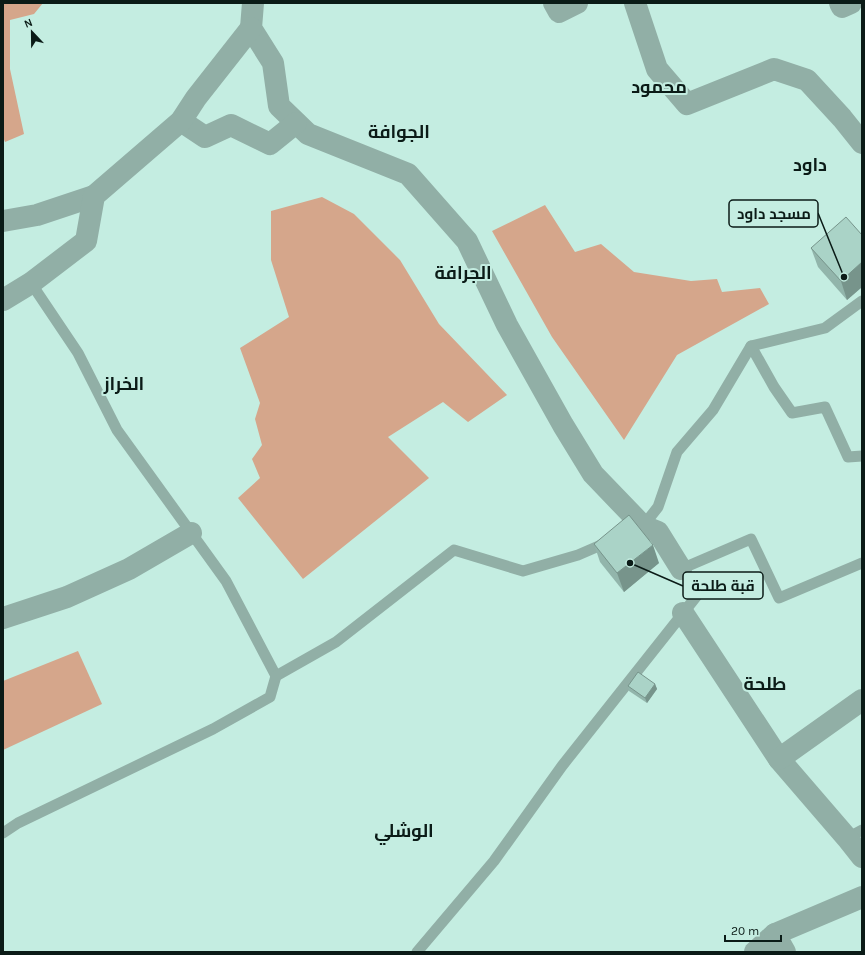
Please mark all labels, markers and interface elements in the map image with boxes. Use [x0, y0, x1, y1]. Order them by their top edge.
north arrow [12, 12, 52, 52]
text: N [22, 16, 35, 31]
district label: محمود [631, 76, 687, 98]
district label: الجوافة [368, 121, 430, 143]
district label: داود [793, 154, 827, 176]
callout: مسجد داود [729, 200, 818, 227]
text: مسجد داود [737, 205, 811, 223]
district label: الجرافة [434, 262, 492, 284]
district label: الخراز [103, 373, 144, 395]
callout: قبة طلحة [683, 572, 763, 599]
text: قبة طلحة [691, 577, 755, 595]
district label: طلحة [744, 673, 786, 695]
district label: الوشلي [374, 820, 434, 846]
scale bar [725, 917, 781, 943]
text: 20 m [731, 924, 759, 938]

